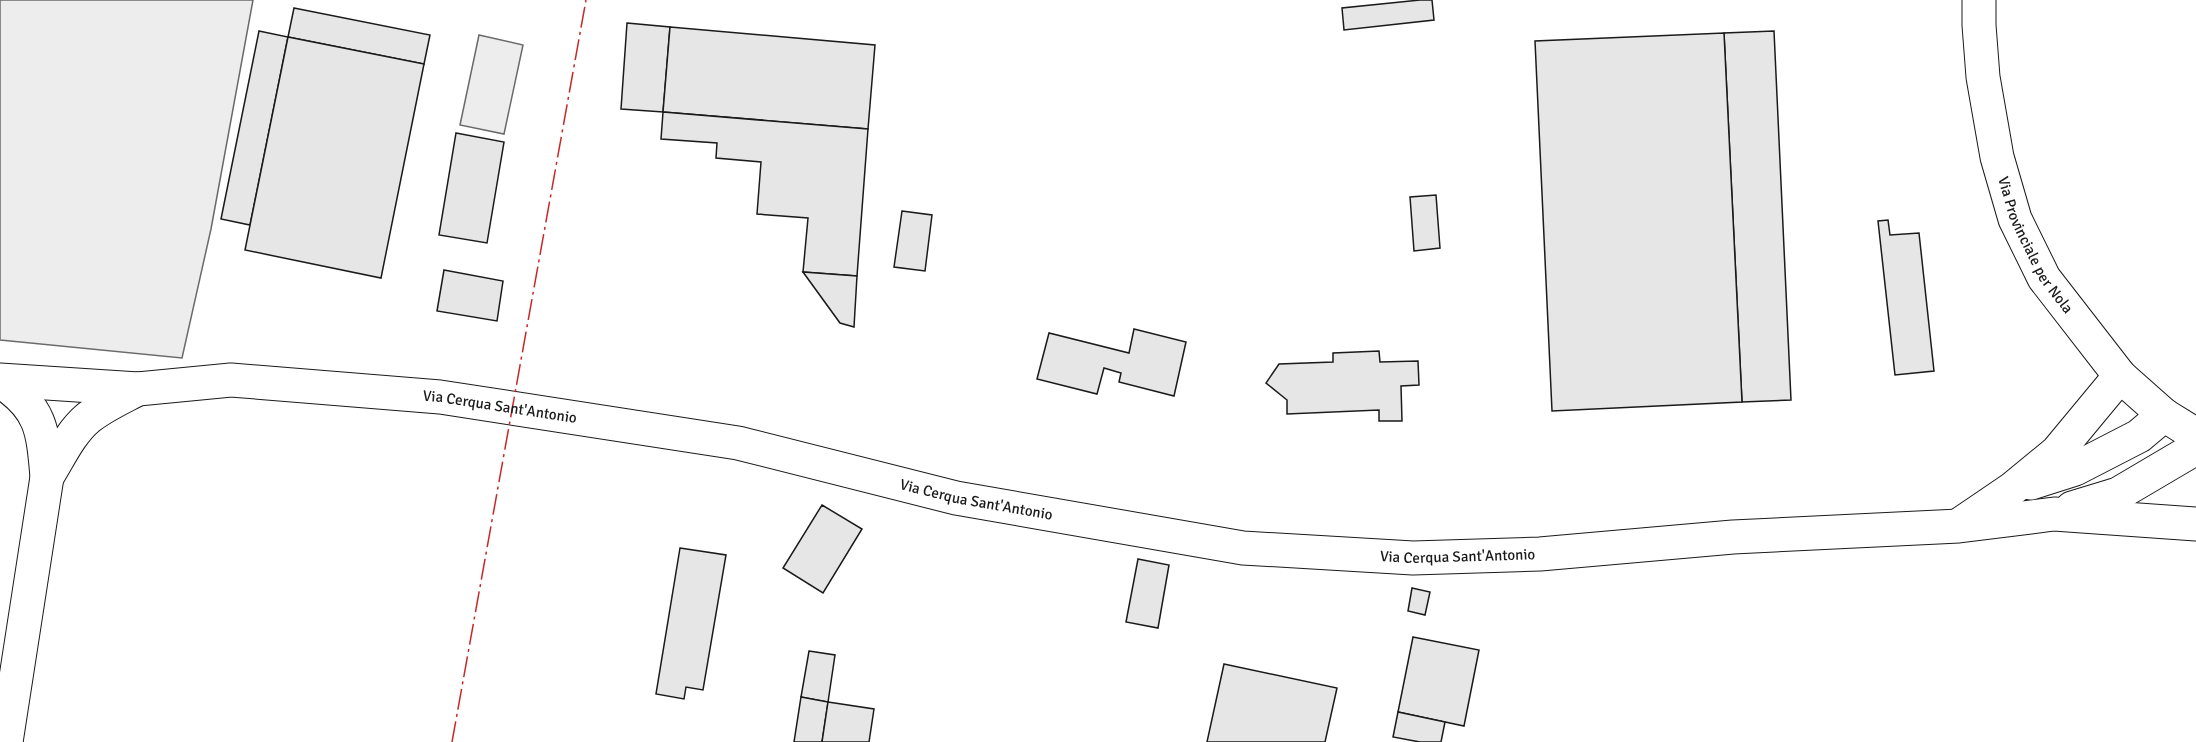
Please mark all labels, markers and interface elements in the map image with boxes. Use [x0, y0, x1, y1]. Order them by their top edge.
street label: Via Provinciale per Nola [1994, 174, 2077, 317]
street label: Via Cerqua Sant'Antonio [422, 387, 578, 427]
street label: Via Cerqua Sant'Antonio [898, 475, 1054, 524]
street label: Via Cerqua Sant'Antonio [1379, 545, 1536, 567]

